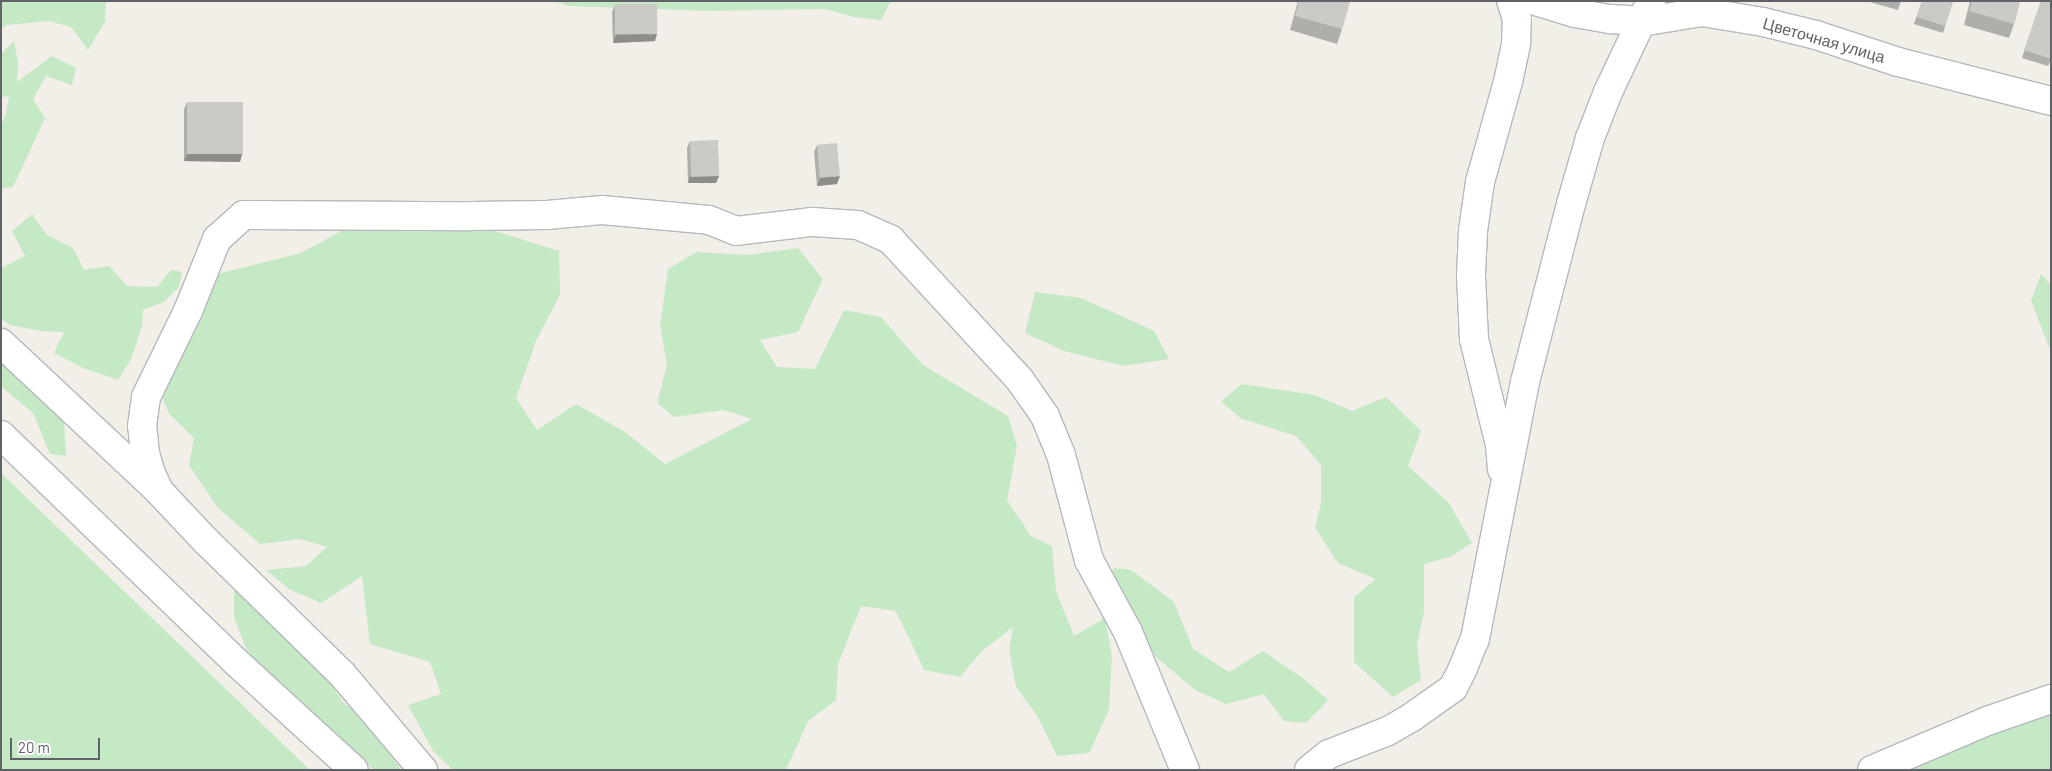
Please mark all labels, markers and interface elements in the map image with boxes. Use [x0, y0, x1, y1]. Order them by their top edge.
street label: Цветочная улица [1761, 13, 1887, 67]
scale bar [12, 728, 102, 760]
text: 20 m [18, 738, 50, 756]

